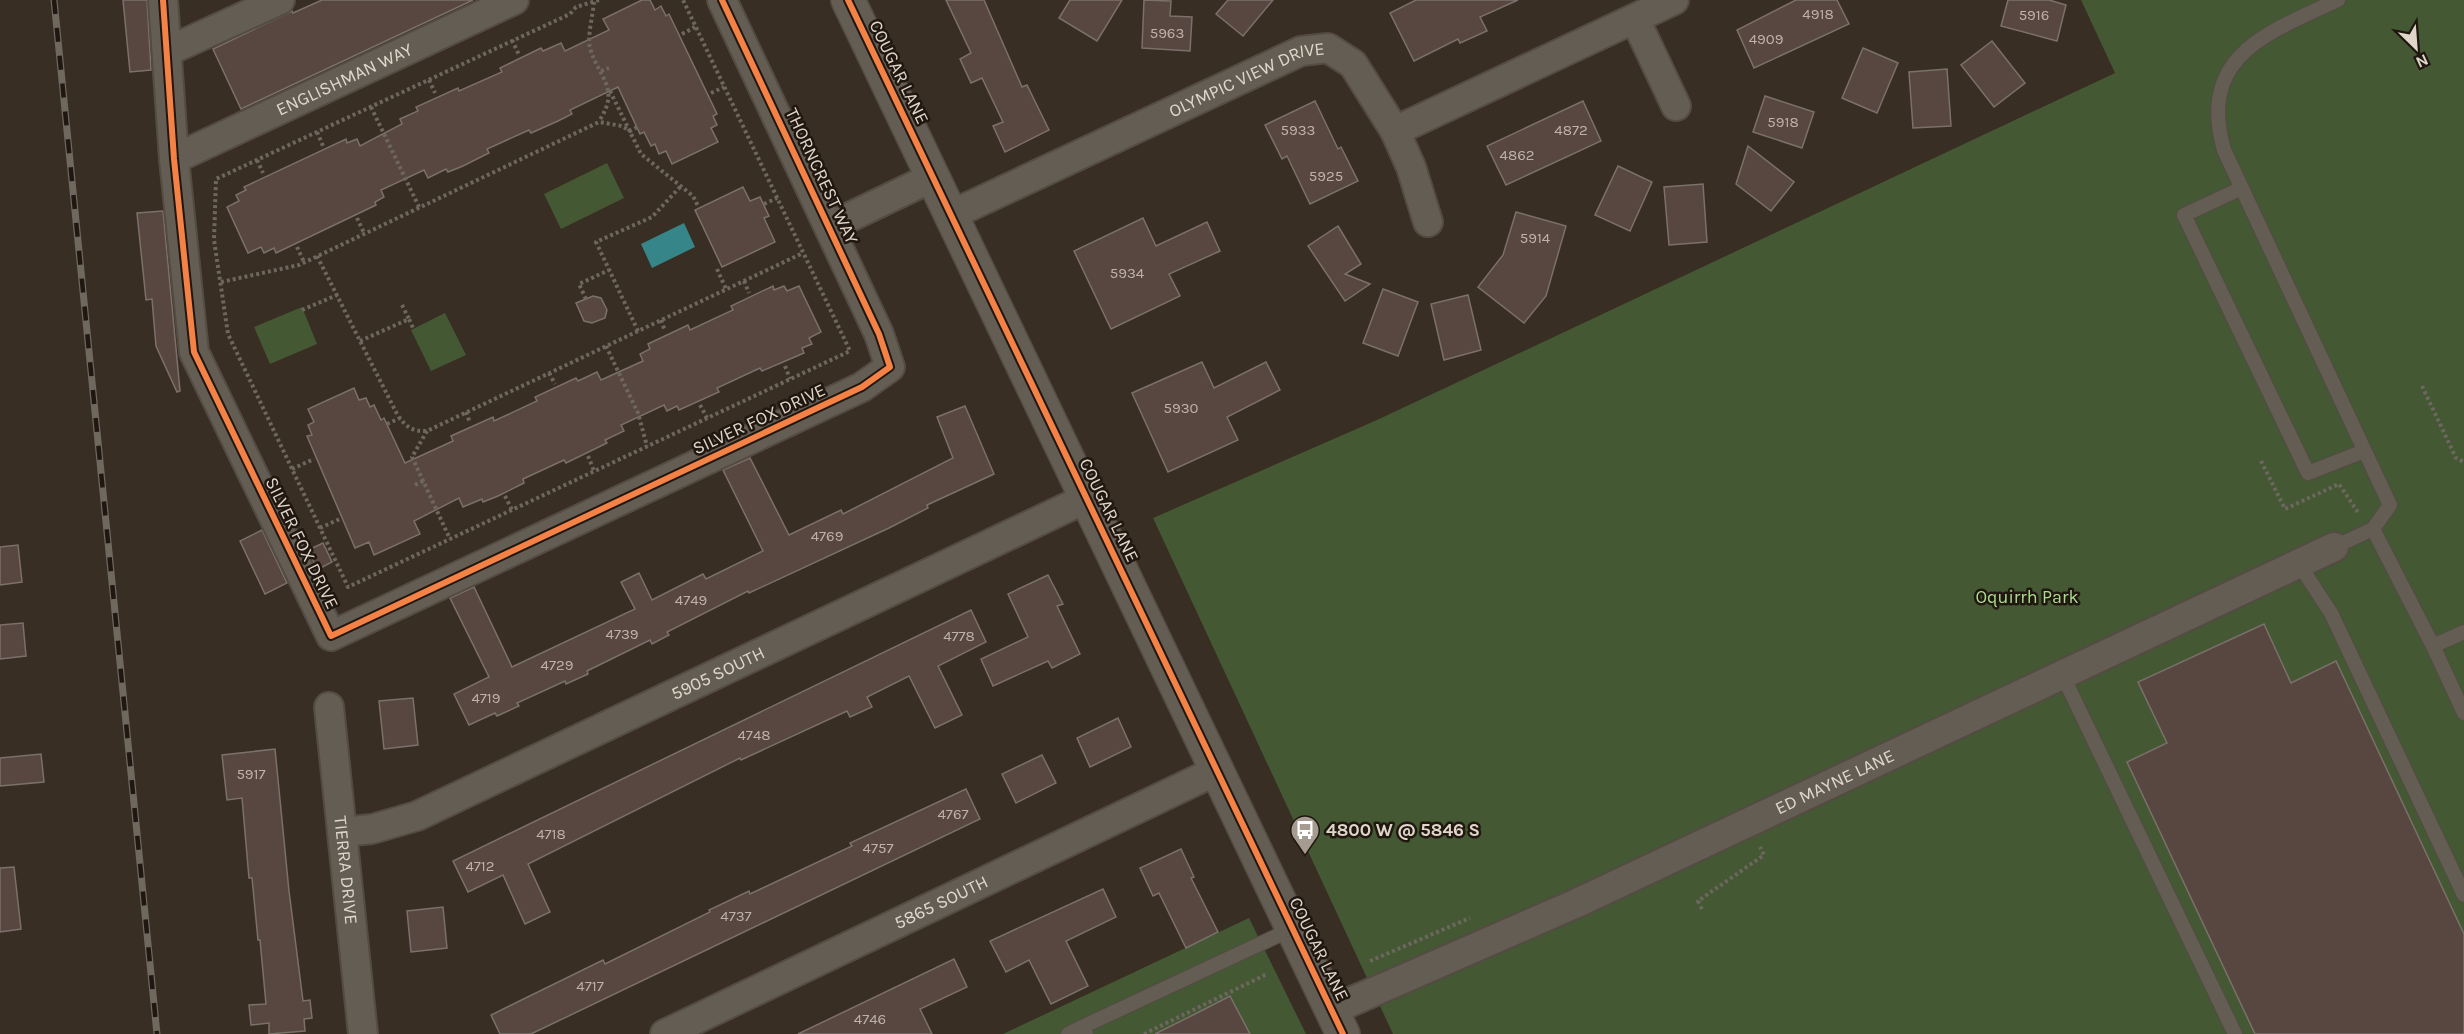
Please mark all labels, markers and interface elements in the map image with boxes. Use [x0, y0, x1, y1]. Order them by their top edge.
house number: 4918 [1802, 5, 1834, 23]
house number: 5916 [2019, 6, 2049, 24]
street label: COUGAR LANE [864, 16, 934, 128]
north arrow [2386, 18, 2446, 78]
house number: 5963 [1150, 24, 1184, 42]
house number: 4909 [1749, 30, 1783, 48]
street label: OLYMPIC VIEW DRIVE [1165, 37, 1326, 122]
street label: ENGLISHMAN WAY [273, 38, 416, 121]
text: N [2413, 50, 2431, 72]
street label: THORNCREST WAY [781, 104, 863, 248]
house number: 5918 [1767, 113, 1799, 131]
house number: 5933 [1281, 121, 1315, 139]
house number: 4872 [1554, 121, 1588, 139]
house number: 4862 [1500, 146, 1534, 164]
house number: 5925 [1309, 167, 1343, 185]
house number: 5914 [1520, 229, 1551, 247]
house number: 5934 [1110, 264, 1145, 282]
street label: SILVER FOX DRIVE [689, 379, 829, 459]
house number: 5930 [1164, 399, 1199, 417]
street label: COUGAR LANE [1074, 454, 1144, 566]
street label: SILVER FOX DRIVE [261, 473, 343, 613]
house number: 4769 [811, 527, 843, 545]
park label: Oquirrh Park [1975, 586, 2079, 608]
house number: 4749 [675, 591, 707, 609]
house number: 4739 [606, 625, 638, 643]
house number: 4778 [943, 627, 975, 645]
street label: 5905 SOUTH [667, 642, 768, 705]
house number: 4729 [541, 656, 573, 674]
house number: 4719 [471, 689, 501, 707]
house number: 4748 [737, 726, 771, 744]
street label: ED MAYNE LANE [1771, 744, 1898, 819]
house number: 5917 [236, 765, 266, 783]
house number: 4767 [937, 805, 969, 823]
bus stop icon: 4800 W @ 5846 S [1289, 814, 1321, 856]
street label: TIERRA DRIVE [329, 815, 363, 926]
place label: 4800 W @ 5846 S [1326, 819, 1480, 841]
house number: 4718 [536, 825, 566, 843]
house number: 4757 [863, 839, 893, 857]
house number: 4712 [465, 857, 495, 875]
street label: 5865 SOUTH [891, 870, 992, 934]
street label: COUGAR LANE [1284, 893, 1354, 1005]
house number: 4737 [720, 907, 752, 925]
house number: 4717 [576, 977, 604, 995]
house number: 4746 [854, 1010, 886, 1028]

